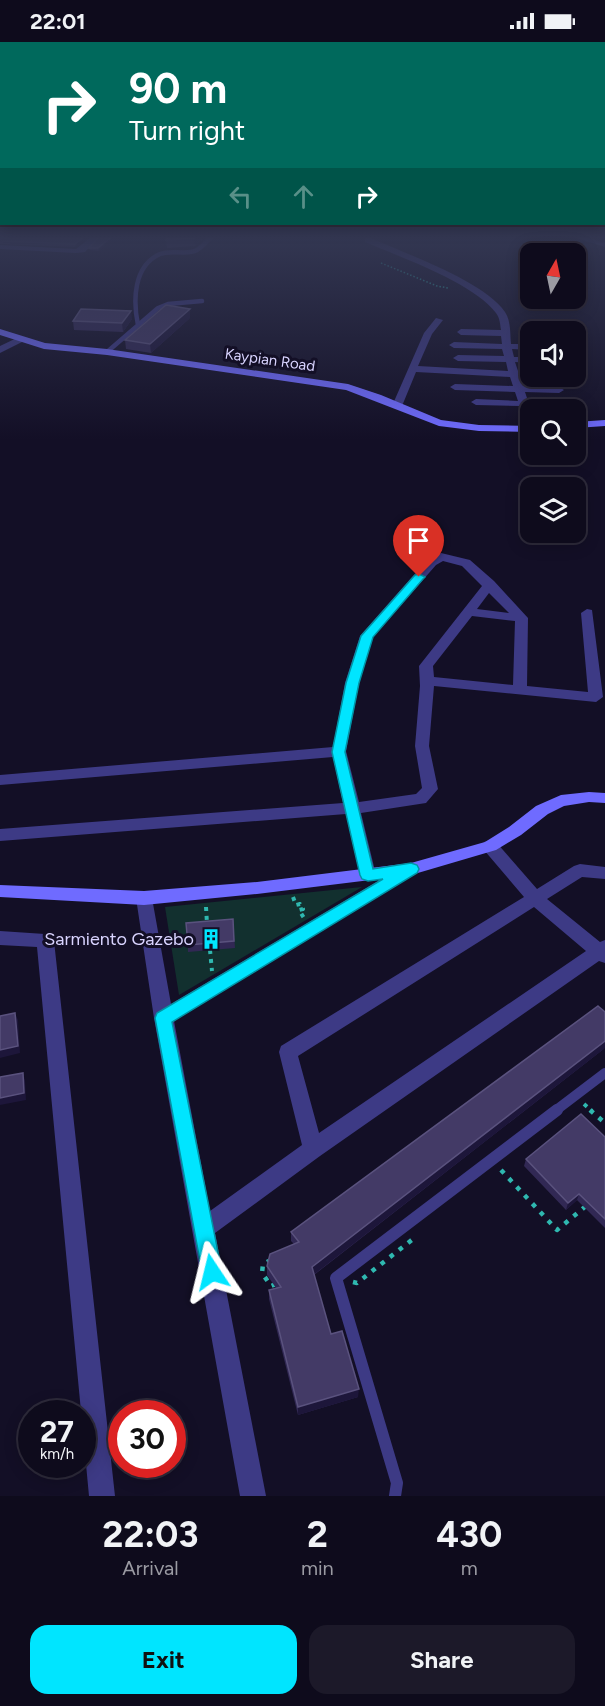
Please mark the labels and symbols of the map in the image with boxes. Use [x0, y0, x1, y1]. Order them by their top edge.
north arrow [520, 243, 586, 309]
street label: Kaypian Road [224, 345, 316, 375]
pin [393, 515, 444, 577]
building icon: Sarmiento Gazebo [199, 927, 223, 951]
place label: Sarmiento Gazebo [44, 928, 194, 950]
position arrow [180, 1240, 244, 1304]
speed limit sign: 30 [108, 1400, 186, 1478]

